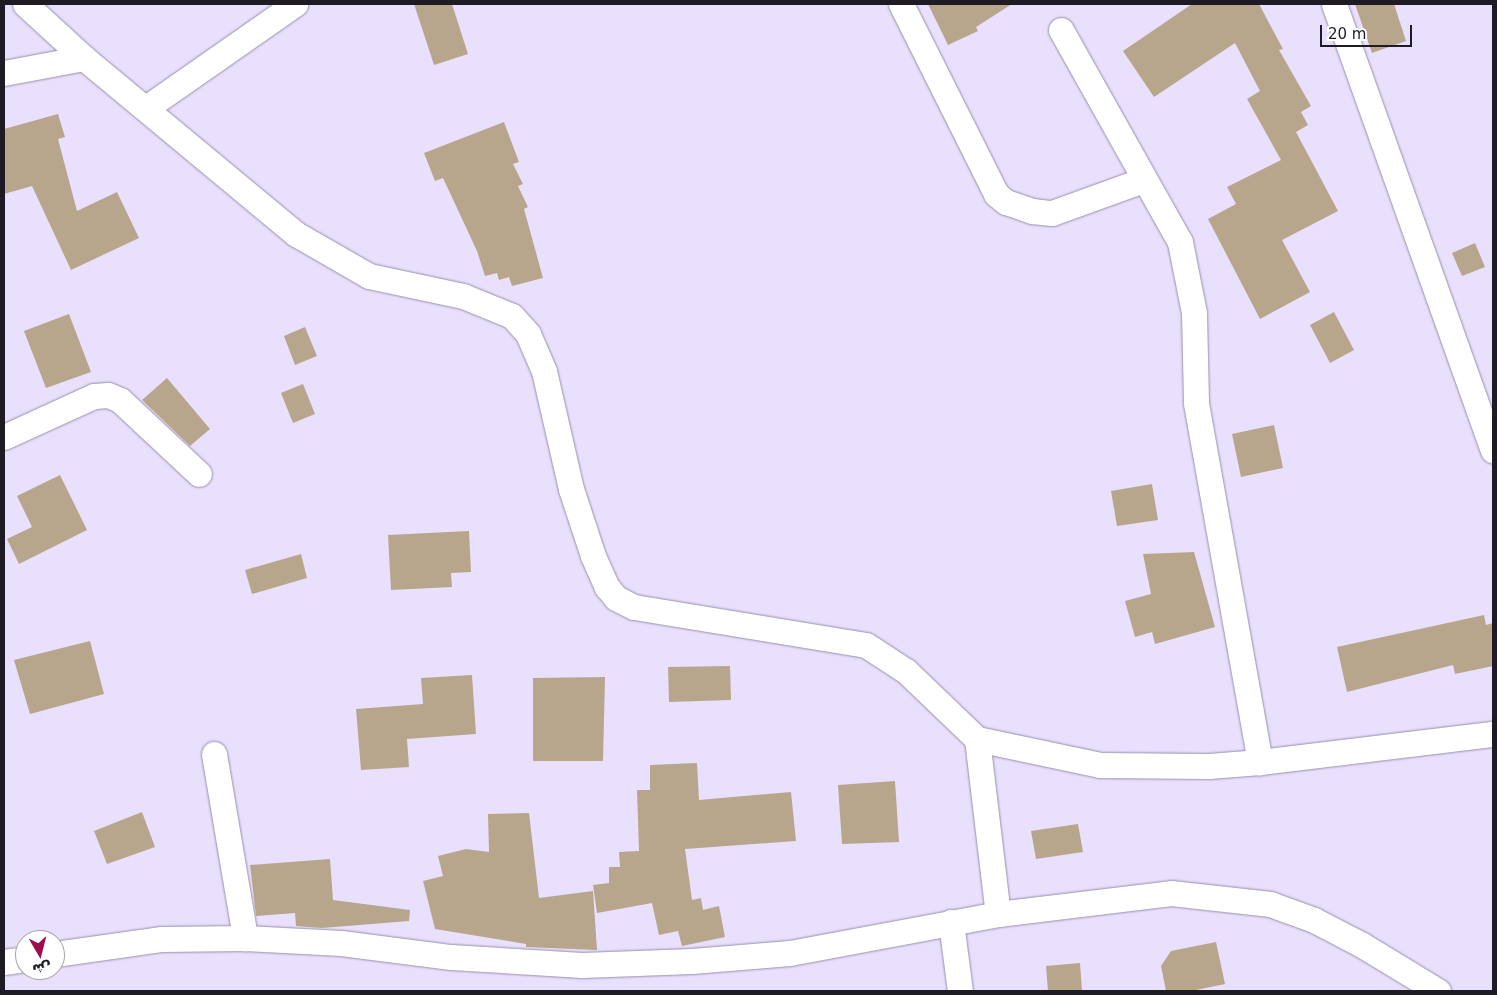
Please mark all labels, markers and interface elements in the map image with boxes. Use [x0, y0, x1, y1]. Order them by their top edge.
scale bar [1322, 15, 1414, 47]
text: 20 m [1328, 25, 1366, 43]
north arrow [15, 930, 65, 980]
text: ش [31, 960, 53, 978]

